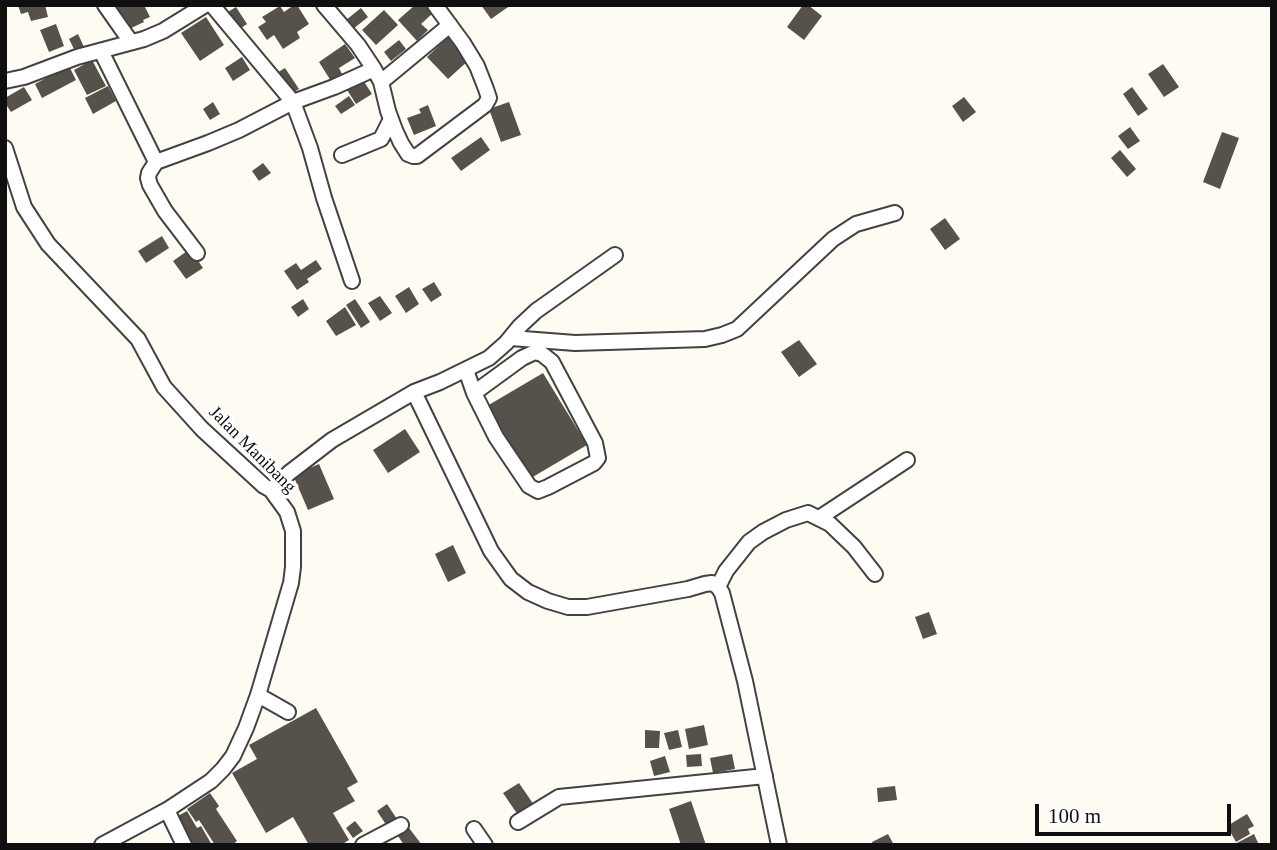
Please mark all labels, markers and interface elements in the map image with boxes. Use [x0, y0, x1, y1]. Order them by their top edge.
street label: Jalan Manibang [204, 402, 300, 498]
scale bar [1039, 790, 1235, 834]
text: 100 m [1048, 804, 1101, 828]

